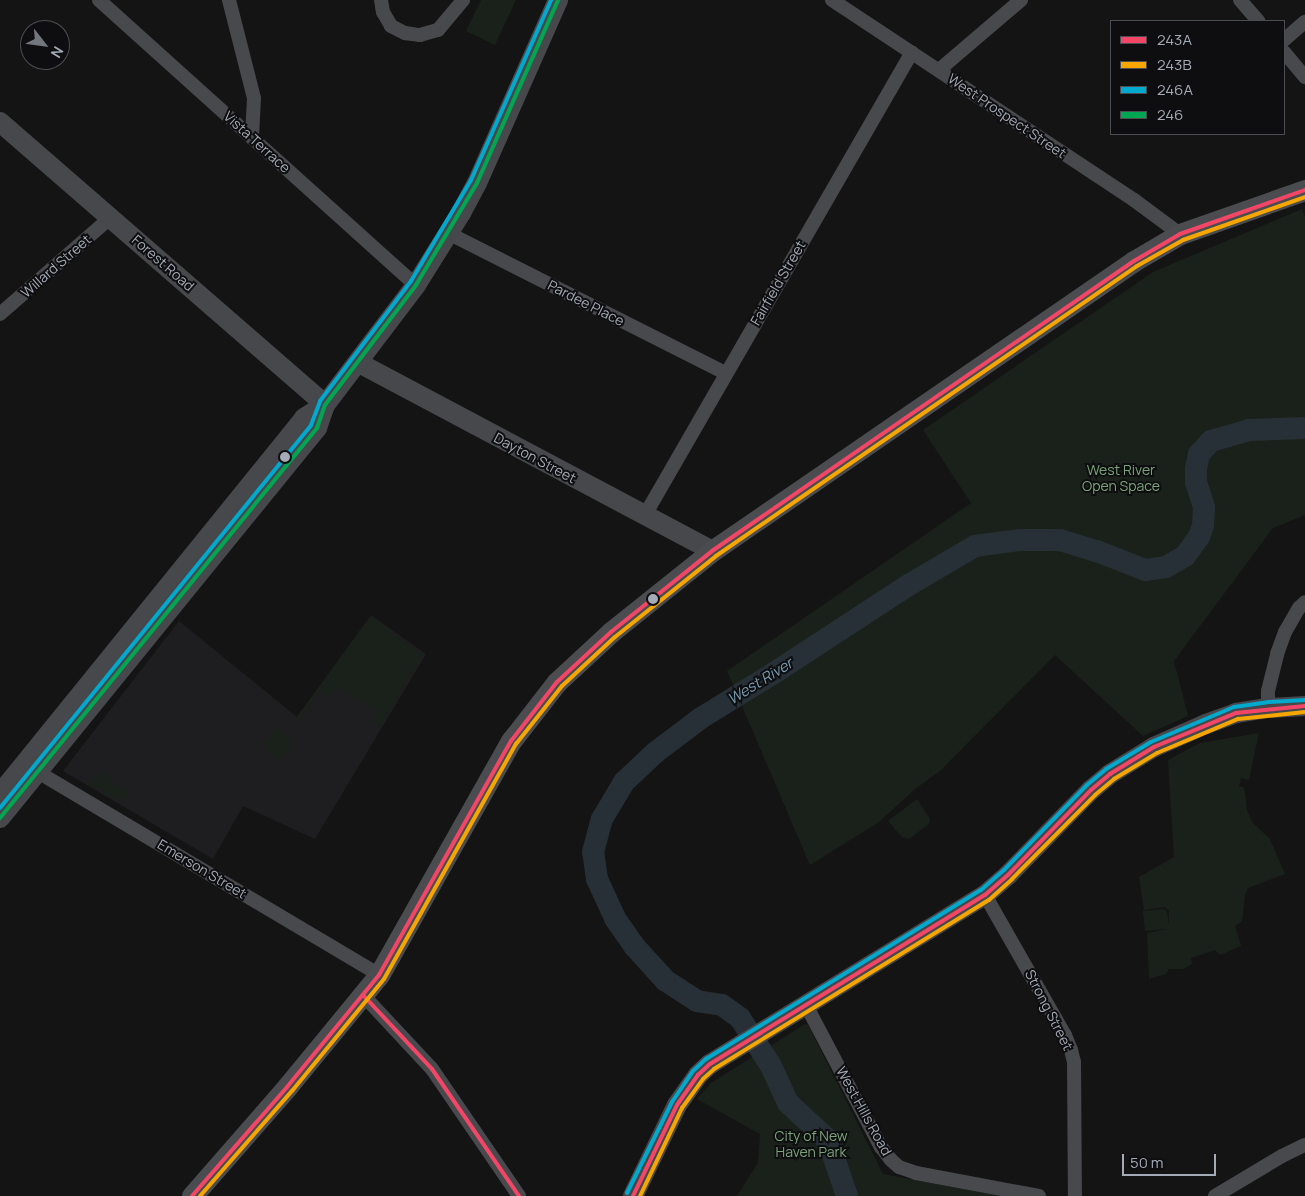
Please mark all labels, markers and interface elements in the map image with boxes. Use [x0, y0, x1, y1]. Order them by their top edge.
north arrow [20, 20, 70, 70]
legend [1110, 20, 1285, 135]
text: 243A [1157, 29, 1192, 50]
text: N [47, 43, 68, 61]
text: 243B [1157, 54, 1192, 75]
street label: West Prospect Street [945, 70, 1069, 162]
text: 246A [1157, 79, 1193, 100]
text: 246 [1157, 104, 1183, 125]
street label: Vista Terrace [220, 108, 294, 176]
street label: Willard Street [17, 231, 95, 301]
street label: Forest Road [128, 231, 198, 295]
street label: Fairfield Street [747, 238, 809, 328]
street label: Pardee Place [545, 277, 627, 329]
street label: Dayton Street [491, 429, 579, 487]
unlabelled marker [280, 452, 290, 462]
park label: West River Open Space [1082, 462, 1160, 494]
unlabelled marker [648, 594, 658, 604]
water label: West River [724, 654, 796, 708]
street label: Emerson Street [155, 836, 249, 902]
street label: Strong Street [1022, 967, 1076, 1053]
street label: West Hills Road [833, 1064, 895, 1158]
park label: City of New Haven Park [774, 1128, 848, 1160]
scale bar [1125, 1144, 1219, 1176]
text: 50 m [1130, 1152, 1164, 1173]

